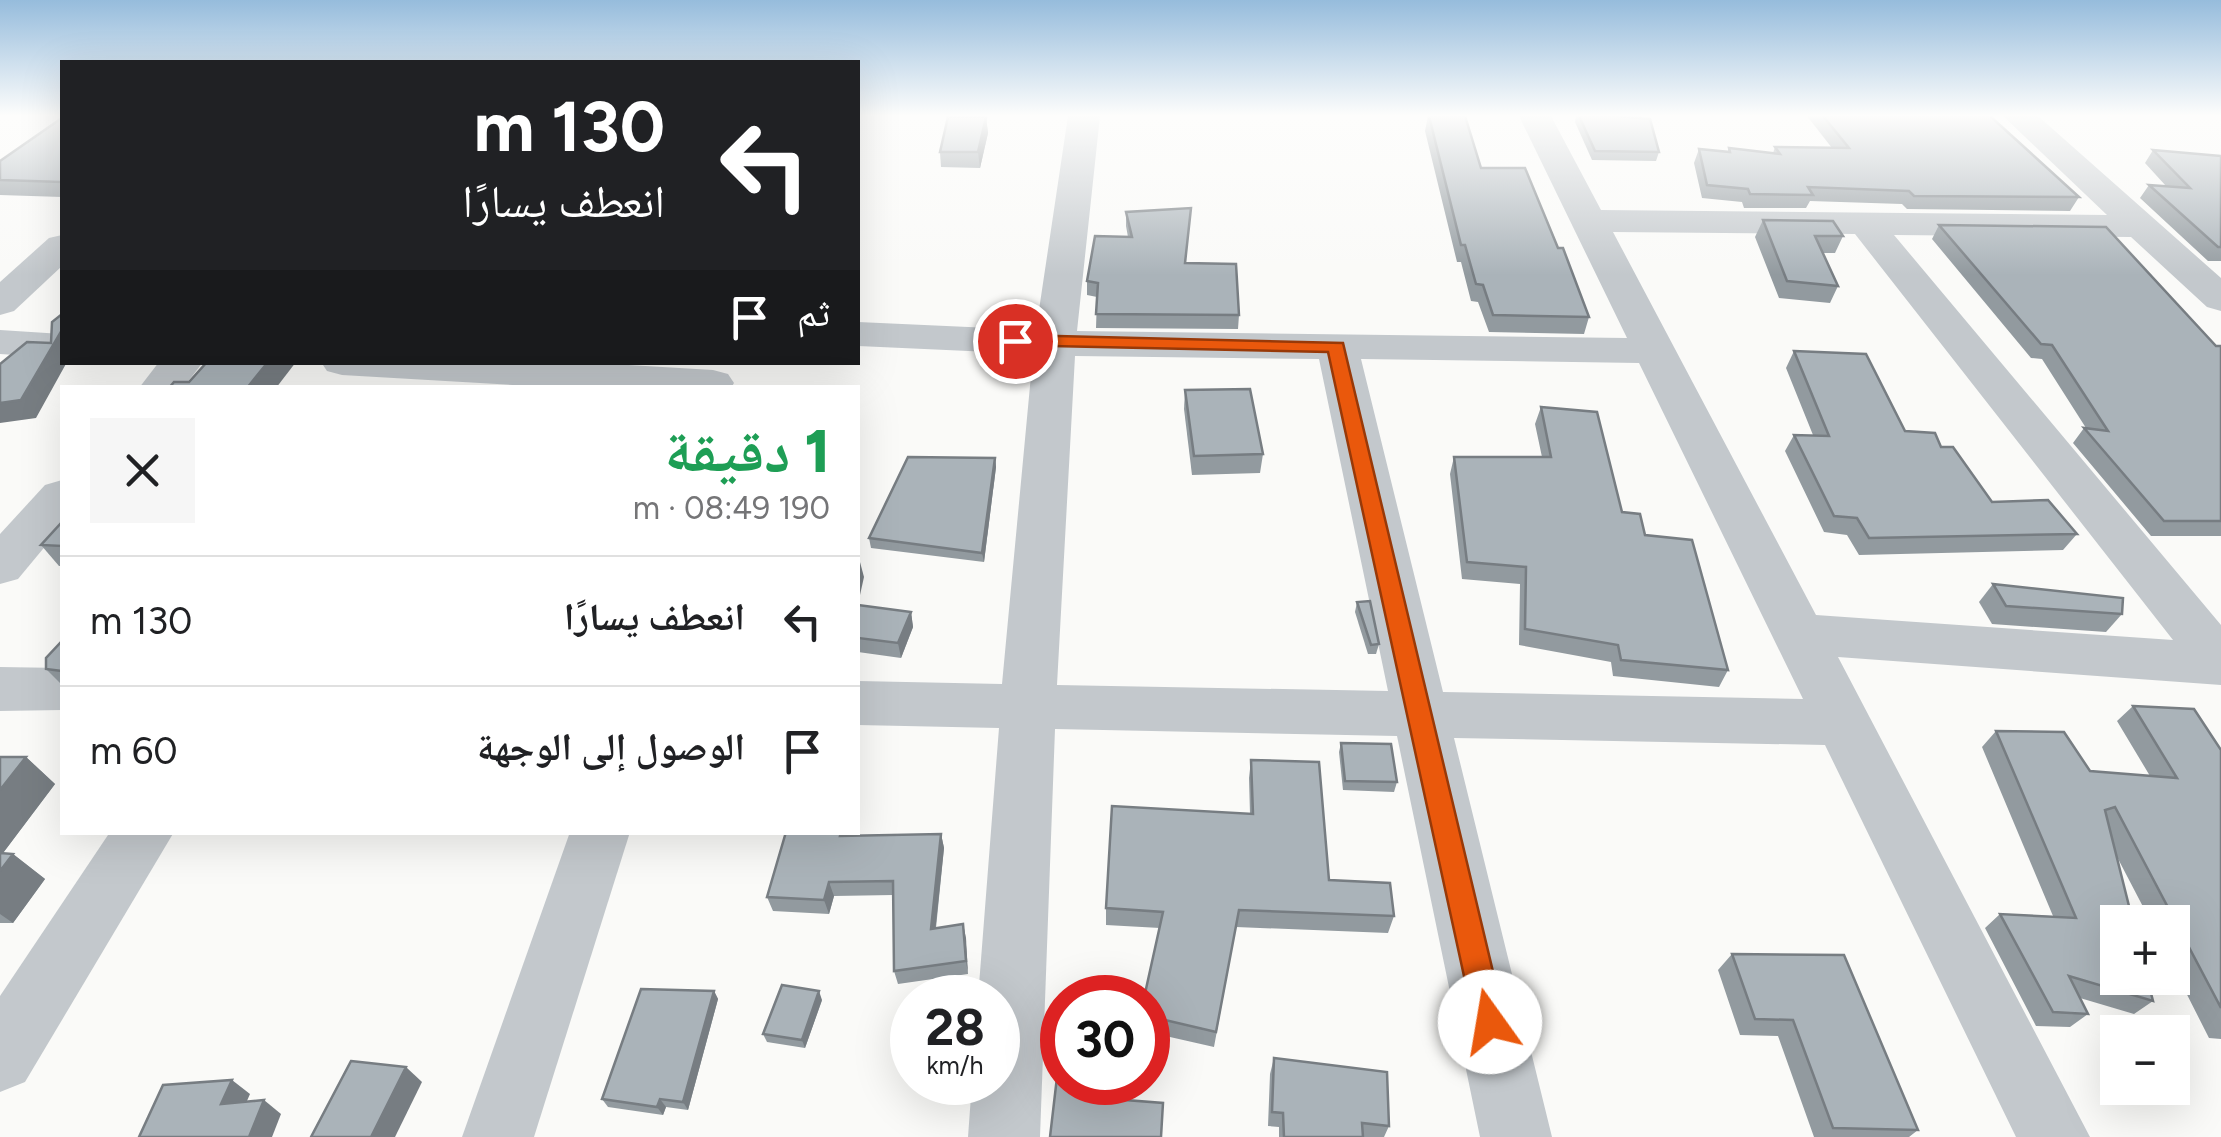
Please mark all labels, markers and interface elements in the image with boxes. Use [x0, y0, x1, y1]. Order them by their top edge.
text: 130 m [473, 84, 665, 169]
icon: left [700, 100, 830, 230]
text: انعطف يسارًا [462, 174, 665, 228]
icon: arrive [722, 290, 777, 345]
text: ثم [797, 290, 830, 336]
pin [973, 299, 1058, 384]
icon: arrive [988, 314, 1043, 369]
text: 1 دقيقة [664, 415, 830, 487]
button: close [90, 418, 195, 523]
text: 190 m · 08:49 [633, 489, 830, 527]
text: انعطف يسارًا [564, 594, 745, 640]
icon: left [775, 594, 830, 649]
text: 130 m [90, 598, 192, 644]
text: الوصول إلى الوجهة [477, 724, 745, 770]
icon: arrive [775, 724, 830, 779]
text: 60 m [90, 728, 178, 774]
map controls [2100, 905, 2190, 1105]
button: + [2100, 905, 2190, 995]
position arrow [1438, 970, 1542, 1074]
speed limit sign: 30 [1040, 975, 1170, 1105]
text: 28 [925, 997, 985, 1058]
button: − [2100, 1015, 2190, 1105]
text: km/h [926, 1050, 984, 1080]

